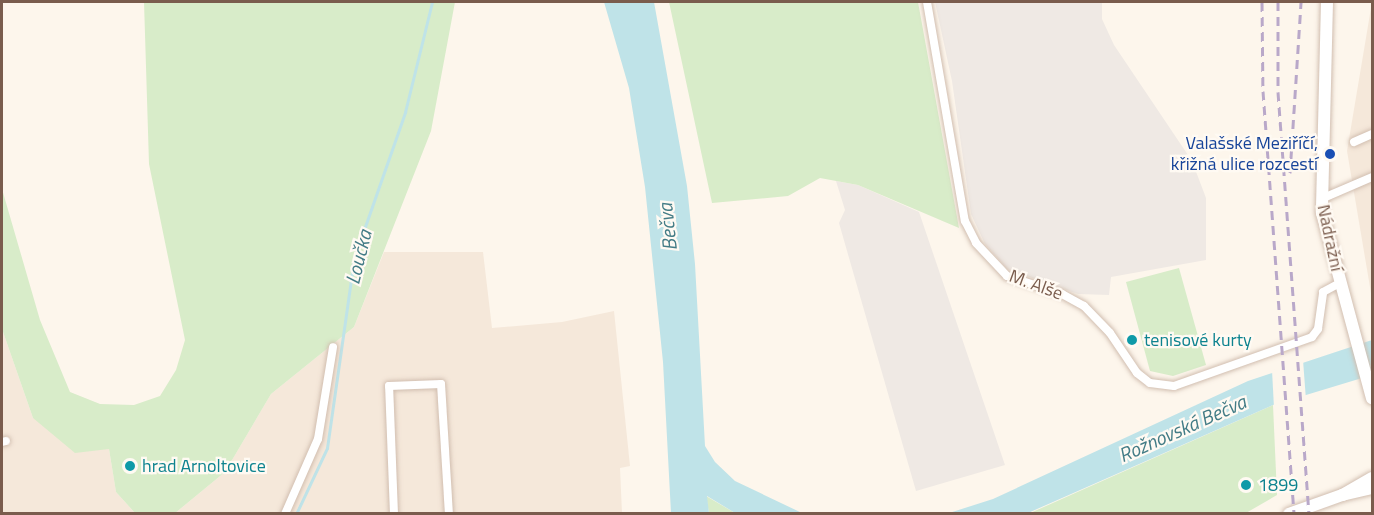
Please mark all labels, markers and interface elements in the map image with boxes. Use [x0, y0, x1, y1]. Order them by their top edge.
place label: Valašské Meziříčí, křižná ulice rozcestí [1171, 133, 1318, 176]
marker: Valašské Meziříčí, křižná ulice rozcestí [1323, 147, 1337, 161]
water label: Bečva [653, 202, 681, 252]
street label: Nádražní [1312, 203, 1348, 273]
water label: Loučka [340, 227, 376, 287]
street label: M. Alše [1006, 265, 1066, 305]
place label: tenisové kurty [1144, 329, 1252, 351]
marker: tenisové kurty [1125, 333, 1139, 347]
water label: Rožnovská Bečva [1114, 389, 1250, 467]
place label: hrad Arnoltovice [142, 455, 266, 477]
marker: hrad Arnoltovice [123, 459, 137, 473]
place label: 1899 [1258, 474, 1298, 496]
marker: 1899 [1239, 478, 1253, 492]

